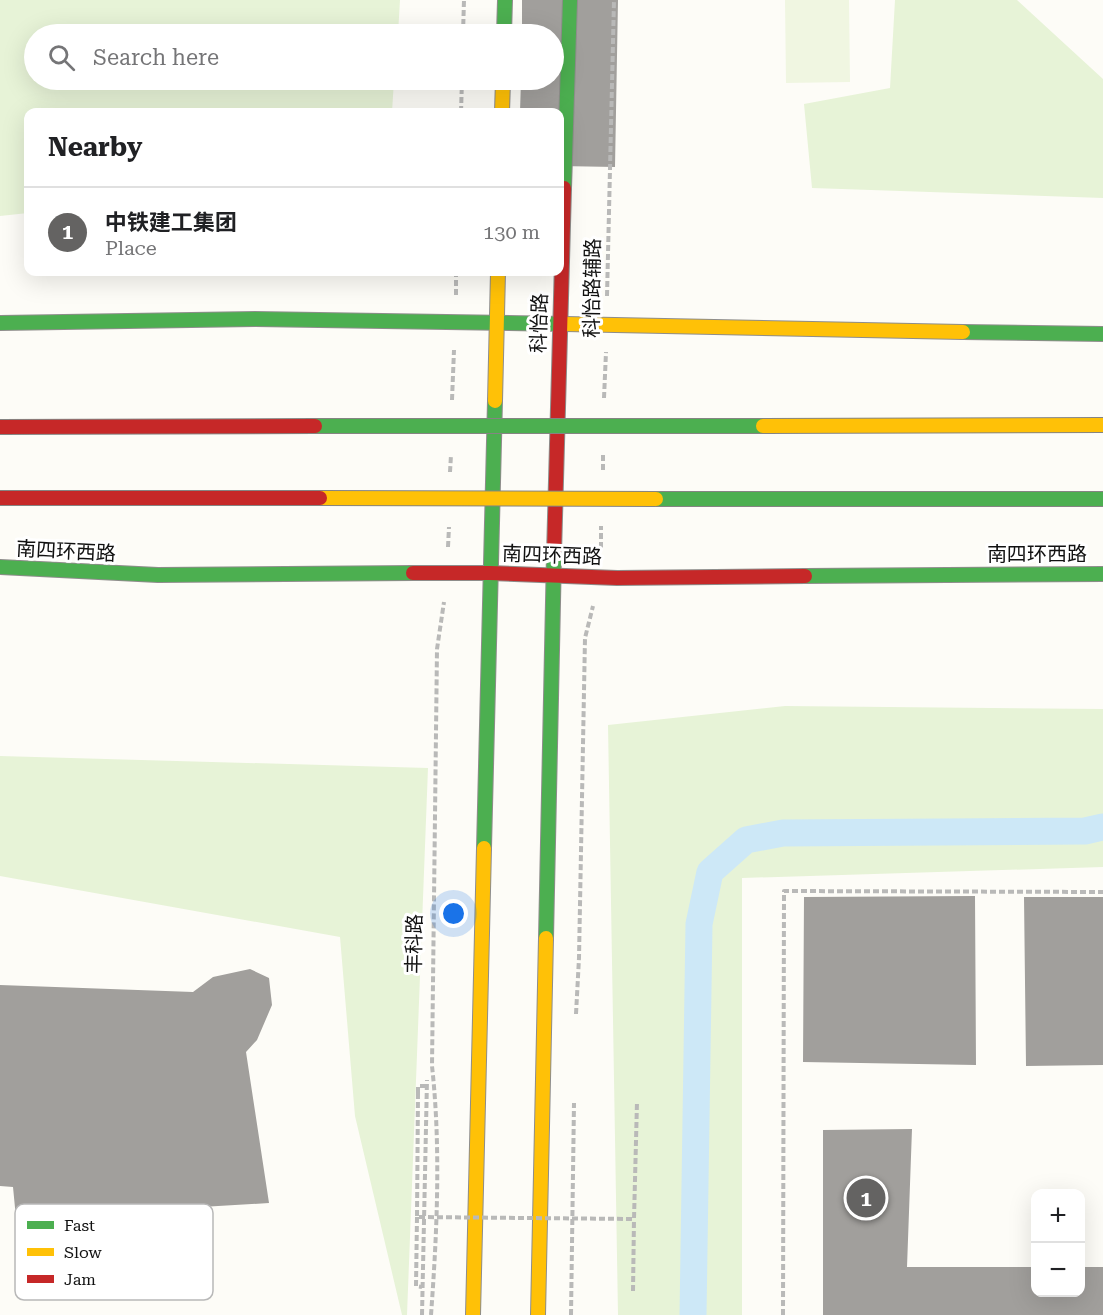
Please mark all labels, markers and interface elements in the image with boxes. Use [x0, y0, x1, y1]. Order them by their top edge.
search box [24, 24, 564, 90]
icon: search [45, 41, 78, 74]
text: Search here [93, 45, 219, 70]
text: Nearby [48, 132, 142, 162]
text: 中铁建工集团 [105, 210, 237, 235]
text: 1 [62, 220, 73, 244]
text: 130 m [483, 220, 540, 244]
text: Place [105, 236, 157, 260]
street label: 科怡路辅路 [579, 238, 605, 338]
street label: 科怡路 [526, 293, 552, 353]
street label: 南四环西路 [15, 536, 117, 566]
street label: 南四环西路 [502, 541, 602, 569]
street label: 南四环西路 [987, 542, 1087, 566]
your location [439, 899, 468, 928]
street label: 丰科路 [401, 914, 427, 974]
pin: 1 [846, 1176, 886, 1220]
map controls [1031, 1189, 1085, 1297]
button: + [1031, 1189, 1085, 1243]
legend [15, 1204, 213, 1300]
text: Fast [64, 1216, 95, 1235]
text: Slow [64, 1243, 102, 1262]
button: − [1031, 1243, 1085, 1297]
text: Jam [64, 1270, 96, 1289]

